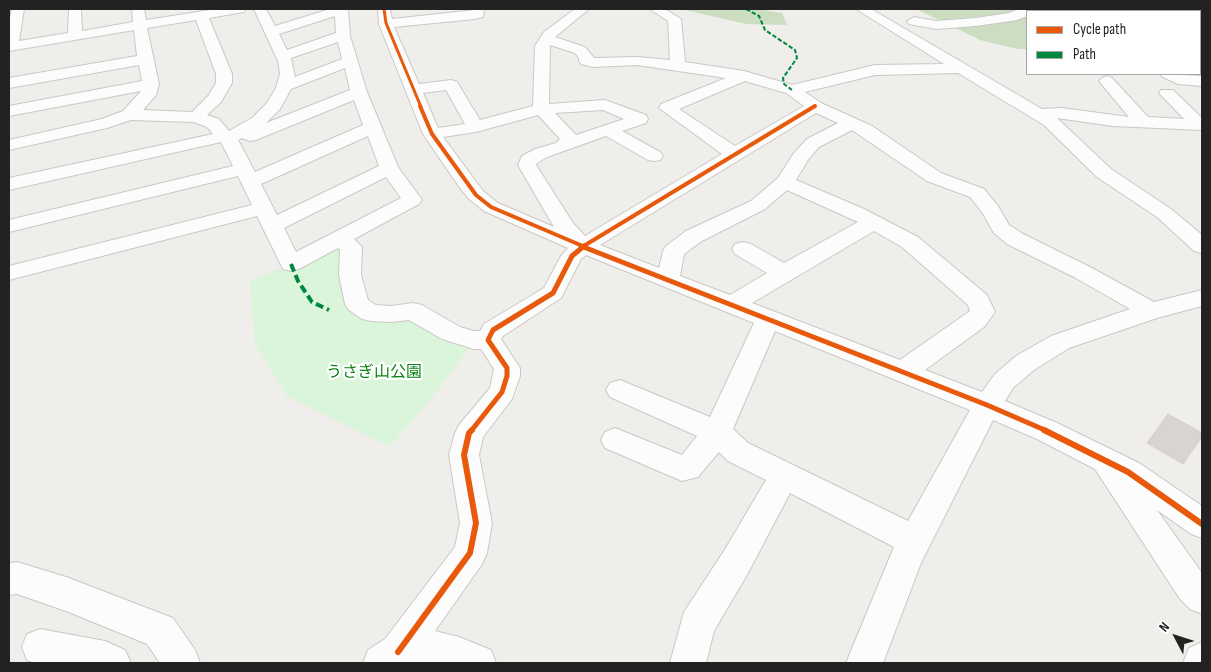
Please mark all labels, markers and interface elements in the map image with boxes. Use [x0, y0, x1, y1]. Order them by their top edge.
legend [1026, 10, 1201, 75]
text: Cycle path [1073, 20, 1126, 39]
text: Path [1073, 45, 1096, 64]
park label: うさぎ山公園 [326, 363, 422, 383]
north arrow [1151, 612, 1201, 662]
text: N [1155, 619, 1173, 635]

